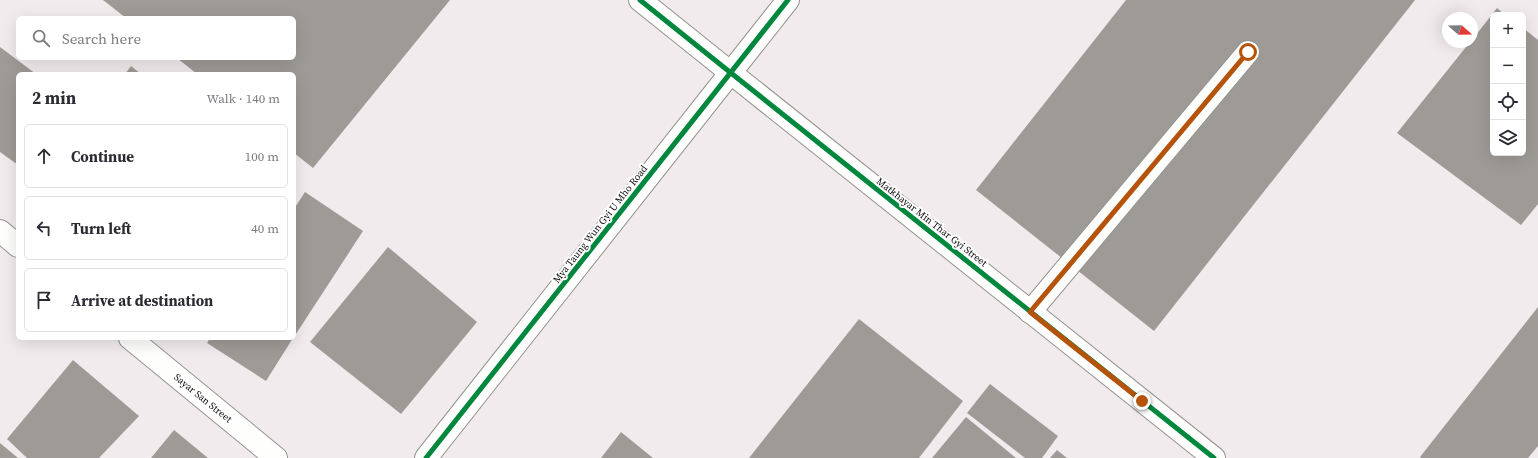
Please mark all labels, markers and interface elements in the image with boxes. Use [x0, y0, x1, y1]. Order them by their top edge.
north arrow [1442, 12, 1478, 48]
map controls [1490, 12, 1526, 156]
button: + [1490, 12, 1526, 48]
search box [16, 16, 296, 60]
icon: search [30, 27, 52, 49]
text: Search here [62, 28, 141, 49]
route start [1239, 43, 1257, 61]
button: − [1490, 48, 1526, 84]
button: locate [1490, 84, 1526, 120]
text: 2 min [32, 86, 76, 110]
text: Walk · 140 m [207, 90, 280, 107]
button: layers [1490, 120, 1526, 156]
icon: ahead [33, 145, 55, 167]
text: Continue [71, 146, 134, 167]
text: 100 m [245, 148, 279, 165]
street label: Mya Taung Wun Gyi U Mho Road [550, 162, 650, 286]
street label: Matkhayar Min Thar Gyi Street [874, 175, 991, 270]
icon: left [33, 217, 55, 239]
text: Turn left [71, 218, 131, 239]
text: 40 m [251, 220, 279, 237]
icon: arrive [33, 289, 55, 311]
text: Arrive at destination [71, 290, 213, 311]
street label: Sayar San Street [171, 371, 235, 426]
route end [1133, 392, 1151, 410]

